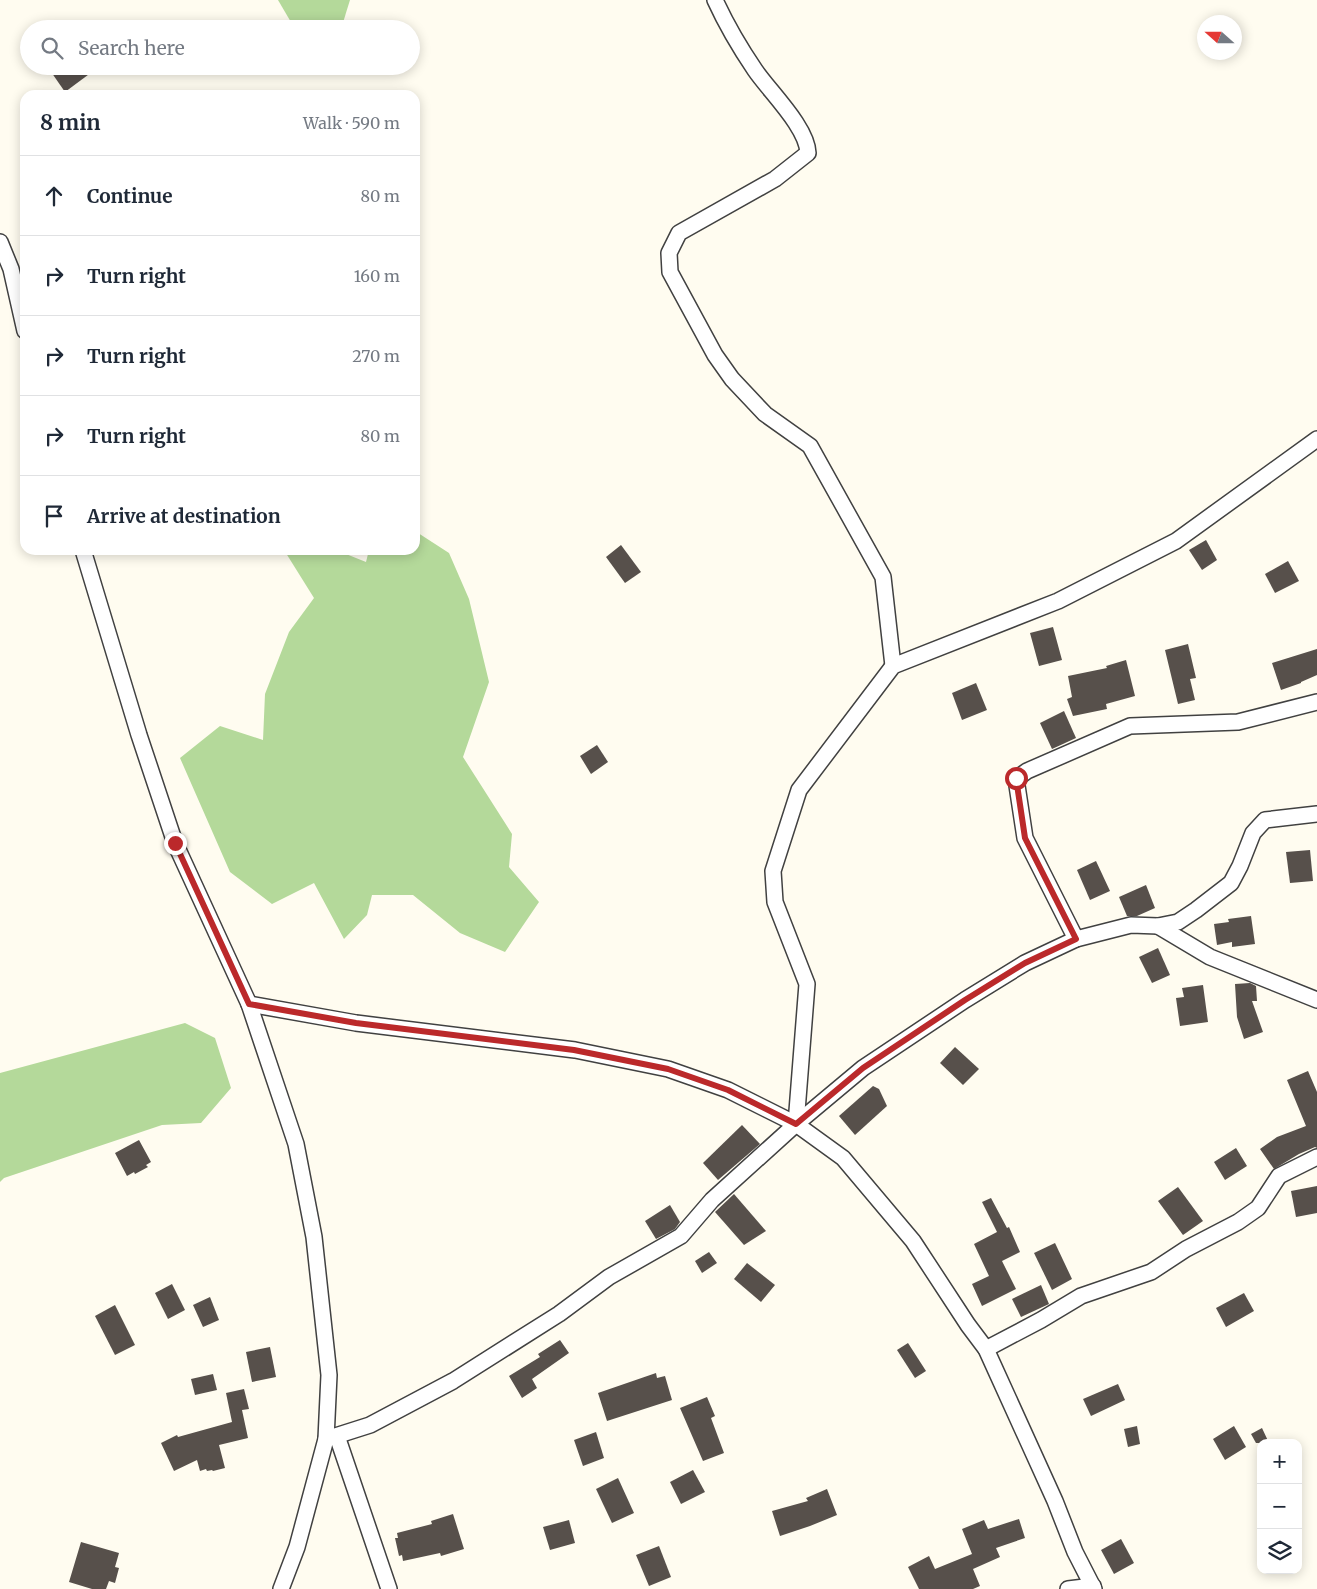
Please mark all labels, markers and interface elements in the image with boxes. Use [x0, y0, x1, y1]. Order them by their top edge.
north arrow [1197, 15, 1242, 60]
search box [20, 20, 420, 75]
icon: search [38, 34, 66, 62]
text: Search here [78, 36, 185, 60]
text: 8 min [40, 109, 101, 136]
text: Walk · 590 m [303, 113, 400, 133]
icon: ahead [40, 182, 68, 210]
text: Continue [87, 184, 173, 208]
text: 80 m [361, 186, 400, 206]
icon: right [40, 262, 68, 290]
text: Turn right [87, 264, 186, 288]
text: 160 m [354, 266, 400, 286]
icon: right [40, 342, 68, 370]
text: Turn right [87, 344, 186, 368]
text: 270 m [352, 346, 400, 366]
icon: right [40, 422, 68, 450]
text: Turn right [87, 424, 186, 448]
text: 80 m [361, 426, 400, 446]
icon: arrive [40, 502, 68, 530]
text: Arrive at destination [87, 504, 281, 528]
route start [1005, 767, 1028, 790]
route end [164, 832, 187, 855]
map controls [1257, 1439, 1302, 1574]
button: + [1257, 1439, 1302, 1484]
button: − [1257, 1484, 1302, 1529]
button: layers [1257, 1529, 1302, 1574]

